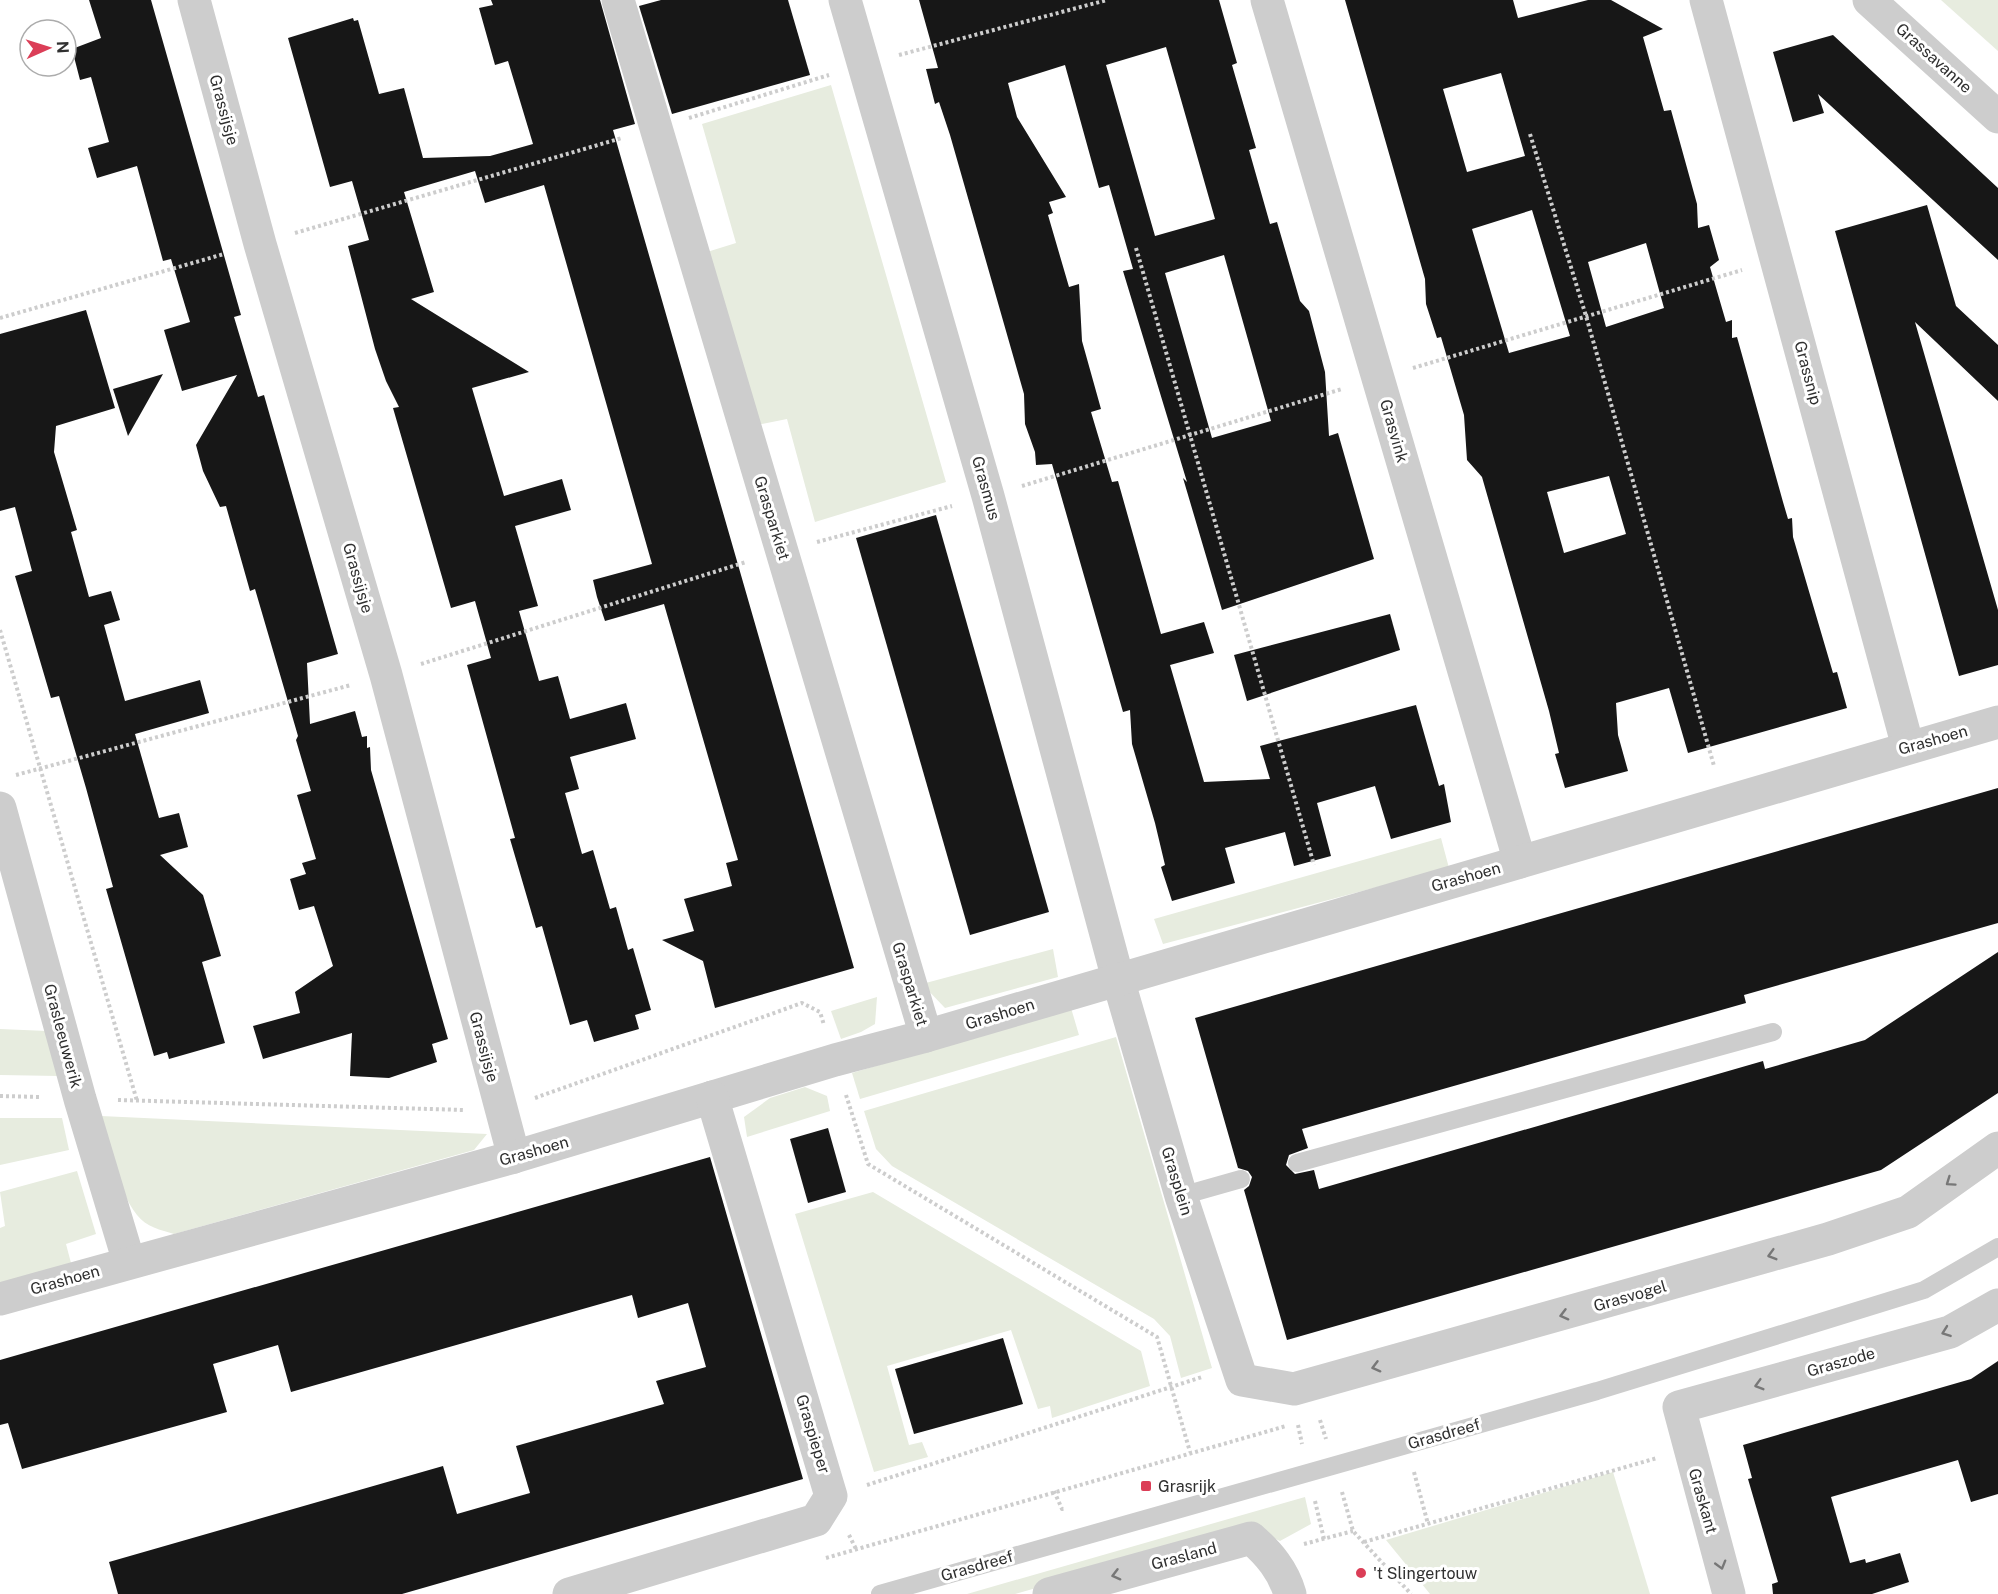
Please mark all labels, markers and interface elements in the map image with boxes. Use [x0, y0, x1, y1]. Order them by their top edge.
north arrow [18, 18, 78, 78]
street label: Grassavanne [1892, 19, 1976, 97]
text: N [53, 40, 72, 54]
street label: Grassijsje [205, 73, 243, 147]
street label: Grassnip [1790, 339, 1826, 407]
street label: Grasvink [1376, 397, 1412, 465]
street label: Grasmus [968, 454, 1004, 522]
street label: Grasparkiet [750, 474, 794, 562]
street label: Grassijsje [339, 541, 377, 615]
street label: Grashoen [1896, 721, 1970, 759]
street label: Grashoen [1429, 858, 1503, 896]
street label: Grasparkiet [888, 940, 932, 1028]
street label: Grasleeuwerik [40, 982, 86, 1090]
street label: Grashoen [963, 995, 1037, 1033]
street label: Grassijsje [465, 1010, 503, 1084]
street label: Grashoen [497, 1132, 571, 1170]
street label: Grasplein [1158, 1144, 1196, 1218]
one-way arrow [1946, 1174, 1957, 1185]
one-way arrow [1767, 1248, 1778, 1260]
street label: Grashoen [28, 1261, 102, 1299]
street label: Grasvogel [1591, 1276, 1669, 1315]
one-way arrow [1559, 1307, 1569, 1320]
one-way arrow [1942, 1325, 1952, 1338]
street label: Graszode [1805, 1343, 1877, 1381]
one-way arrow [1371, 1359, 1381, 1372]
one-way arrow [1754, 1378, 1765, 1390]
street label: Graspieper [792, 1392, 834, 1476]
street label: Grasdreef [1406, 1415, 1482, 1453]
street label: Graskant [1685, 1466, 1721, 1536]
place label: Grasrijk [1158, 1477, 1216, 1496]
marker: Grasrijk [1139, 1479, 1153, 1493]
street label: Grasland [1149, 1538, 1219, 1574]
street label: Grasdreef [939, 1547, 1015, 1585]
one-way arrow [1714, 1560, 1727, 1570]
place label: 't Slingertouw [1373, 1564, 1478, 1583]
marker: 't Slingertouw [1354, 1566, 1368, 1580]
one-way arrow [1111, 1567, 1121, 1580]

